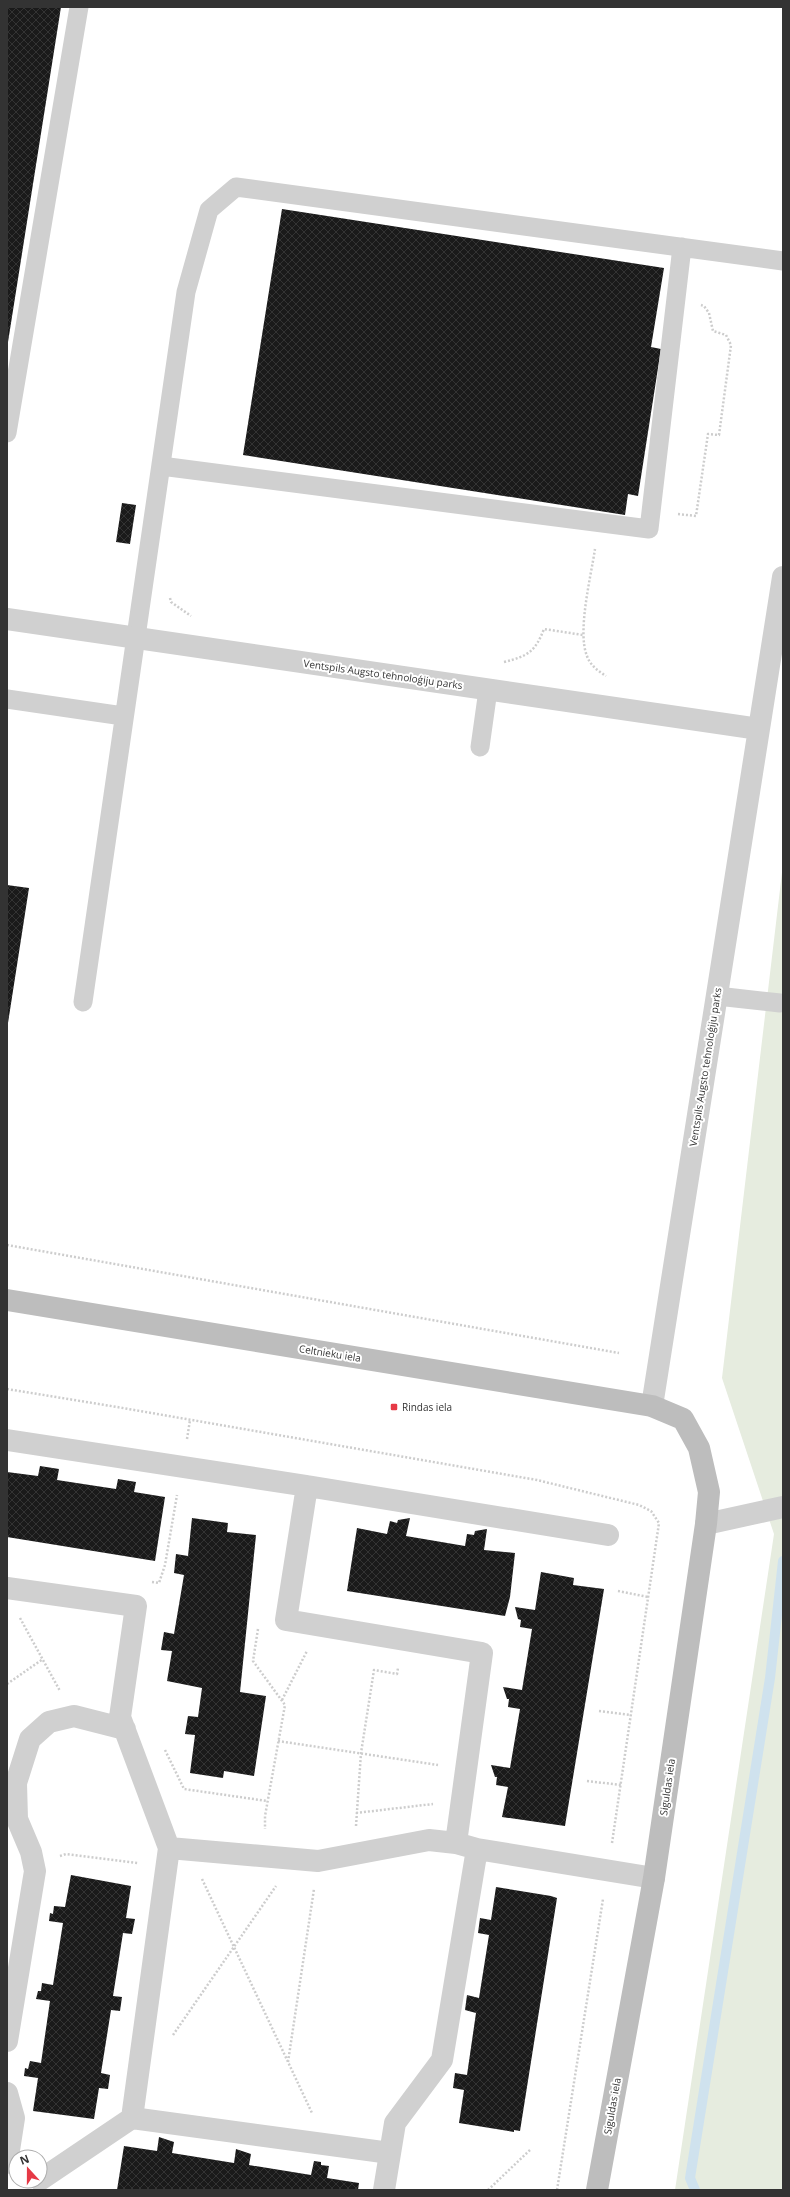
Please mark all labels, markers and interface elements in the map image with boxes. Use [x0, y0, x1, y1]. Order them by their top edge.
street label: Ventspils Augsto tehnoloģiju parks [303, 656, 464, 692]
street label: Ventspils Augsto tehnoloģiju parks [686, 986, 724, 1147]
street label: Celtnieku iela [298, 1341, 362, 1365]
place label: Rindas iela [402, 1400, 452, 1414]
marker: Rindas iela [389, 1402, 399, 1412]
street label: Siguldas iela [656, 1758, 678, 1816]
street label: Siguldas iela [600, 2077, 624, 2135]
north arrow [8, 2149, 48, 2189]
text: N [17, 2151, 31, 2168]

